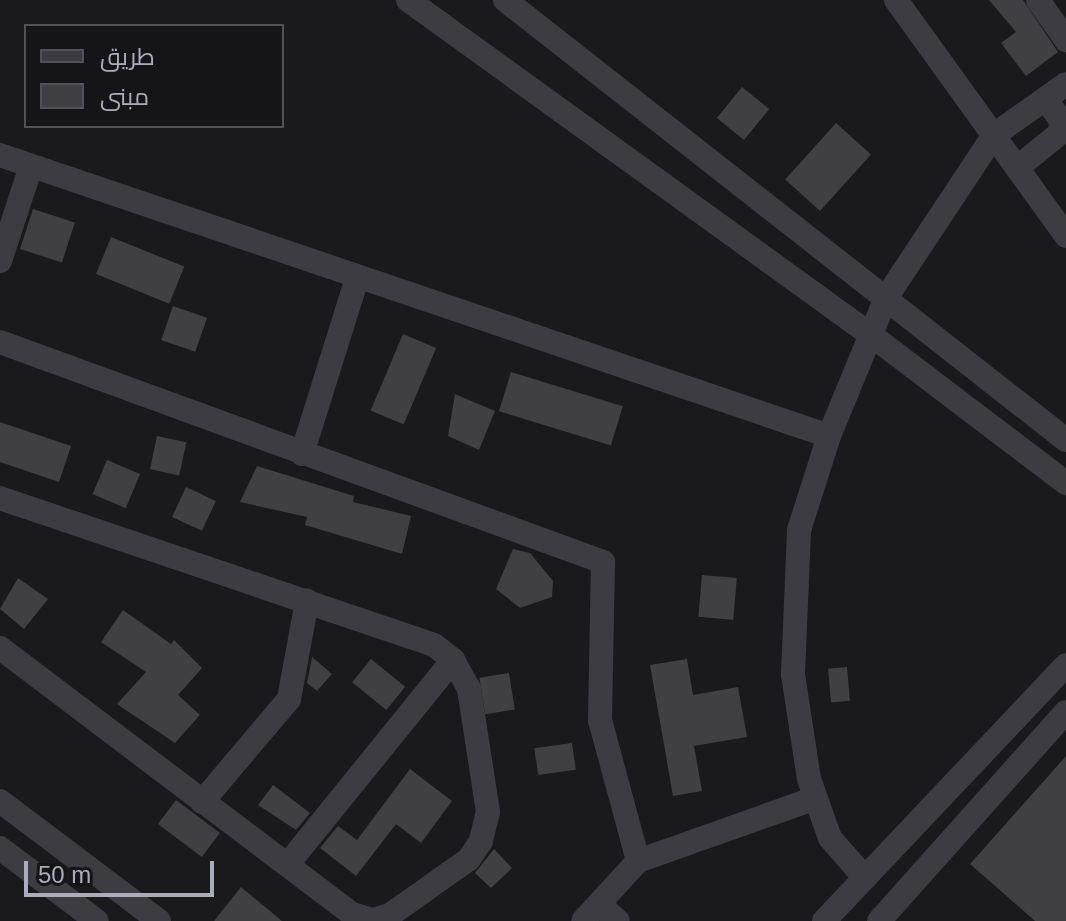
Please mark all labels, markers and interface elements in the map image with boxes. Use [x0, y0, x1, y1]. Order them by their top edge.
legend [24, 24, 284, 128]
text: طريق [100, 43, 155, 70]
text: مبنى [100, 83, 149, 110]
scale bar [28, 845, 218, 895]
text: 50 m [38, 861, 91, 888]

